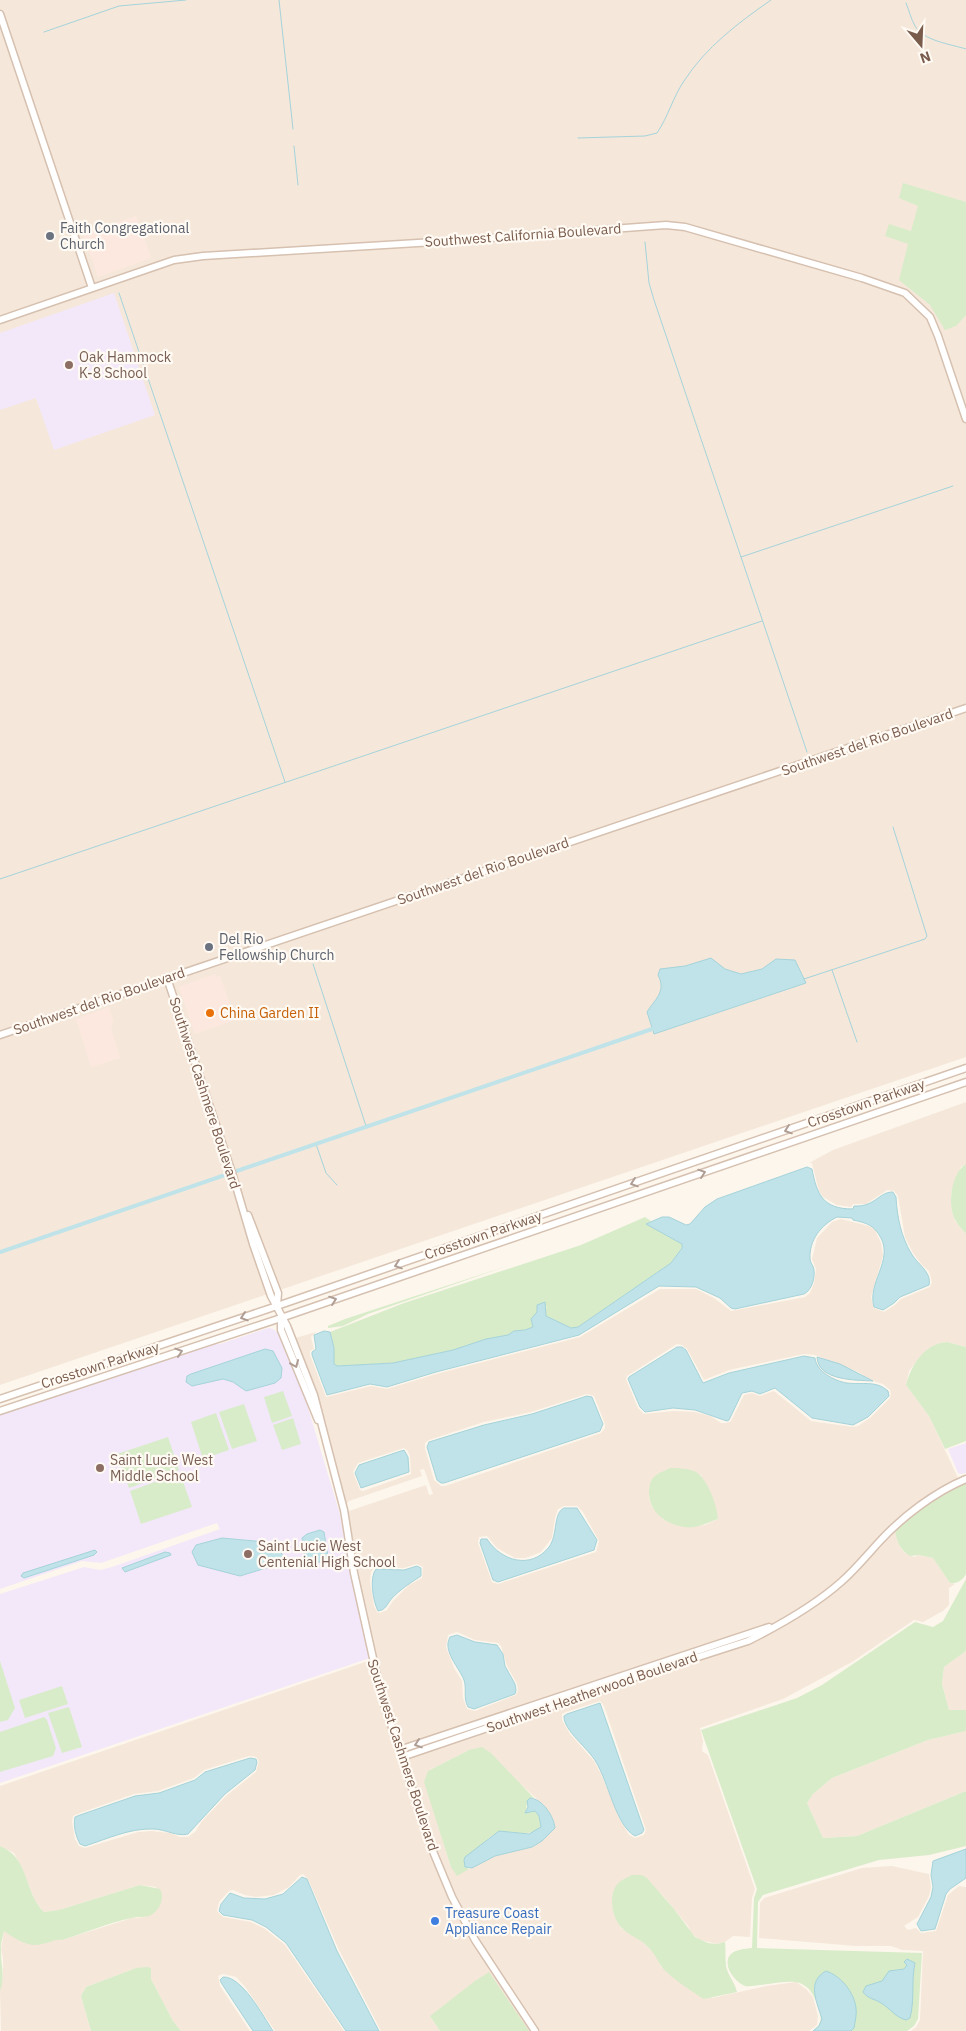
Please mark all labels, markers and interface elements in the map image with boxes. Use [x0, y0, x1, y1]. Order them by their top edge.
north arrow [896, 20, 946, 70]
text: N [918, 47, 933, 67]
place label: Faith Congregational Church [60, 219, 190, 253]
street label: Southwest California Boulevard [424, 219, 622, 251]
marker: Faith Congregational Church [44, 230, 56, 242]
place label: Oak Hammock K-8 School [79, 348, 172, 382]
marker: Oak Hammock K-8 School [63, 359, 75, 371]
street label: Southwest del Rio Boulevard [779, 704, 955, 780]
street label: Southwest del Rio Boulevard [395, 833, 571, 909]
place label: Del Rio Fellowship Church [219, 930, 335, 964]
marker: Del Rio Fellowship Church [203, 941, 215, 953]
street label: Southwest del Rio Boulevard [11, 963, 187, 1039]
street label: Southwest Cashmere Boulevard [165, 995, 245, 1191]
place label: China Garden II [220, 1004, 319, 1022]
marker: China Garden II [204, 1007, 216, 1019]
street label: Crosstown Parkway [805, 1074, 927, 1132]
one-way arrow [784, 1124, 792, 1134]
one-way arrow [697, 1169, 705, 1179]
one-way arrow [630, 1177, 639, 1187]
street label: Crosstown Parkway [422, 1206, 544, 1264]
one-way arrow [394, 1259, 402, 1269]
one-way arrow [328, 1296, 337, 1306]
one-way arrow [240, 1311, 249, 1321]
street label: Crosstown Parkway [39, 1337, 161, 1393]
one-way arrow [174, 1348, 183, 1358]
one-way arrow [289, 1359, 300, 1368]
place label: Saint Lucie West Middle School [110, 1451, 213, 1485]
marker: Saint Lucie West Middle School [94, 1462, 106, 1474]
place label: Saint Lucie West Centenial High School [258, 1537, 396, 1571]
marker: Saint Lucie West Centenial High School [242, 1548, 254, 1560]
street label: Southwest Heatherwood Boulevard [484, 1647, 700, 1737]
street label: Southwest Cashmere Boulevard [363, 1657, 443, 1853]
one-way arrow [415, 1738, 423, 1748]
place label: Treasure Coast Appliance Repair [445, 1904, 552, 1938]
marker: Treasure Coast Appliance Repair [429, 1915, 441, 1927]

